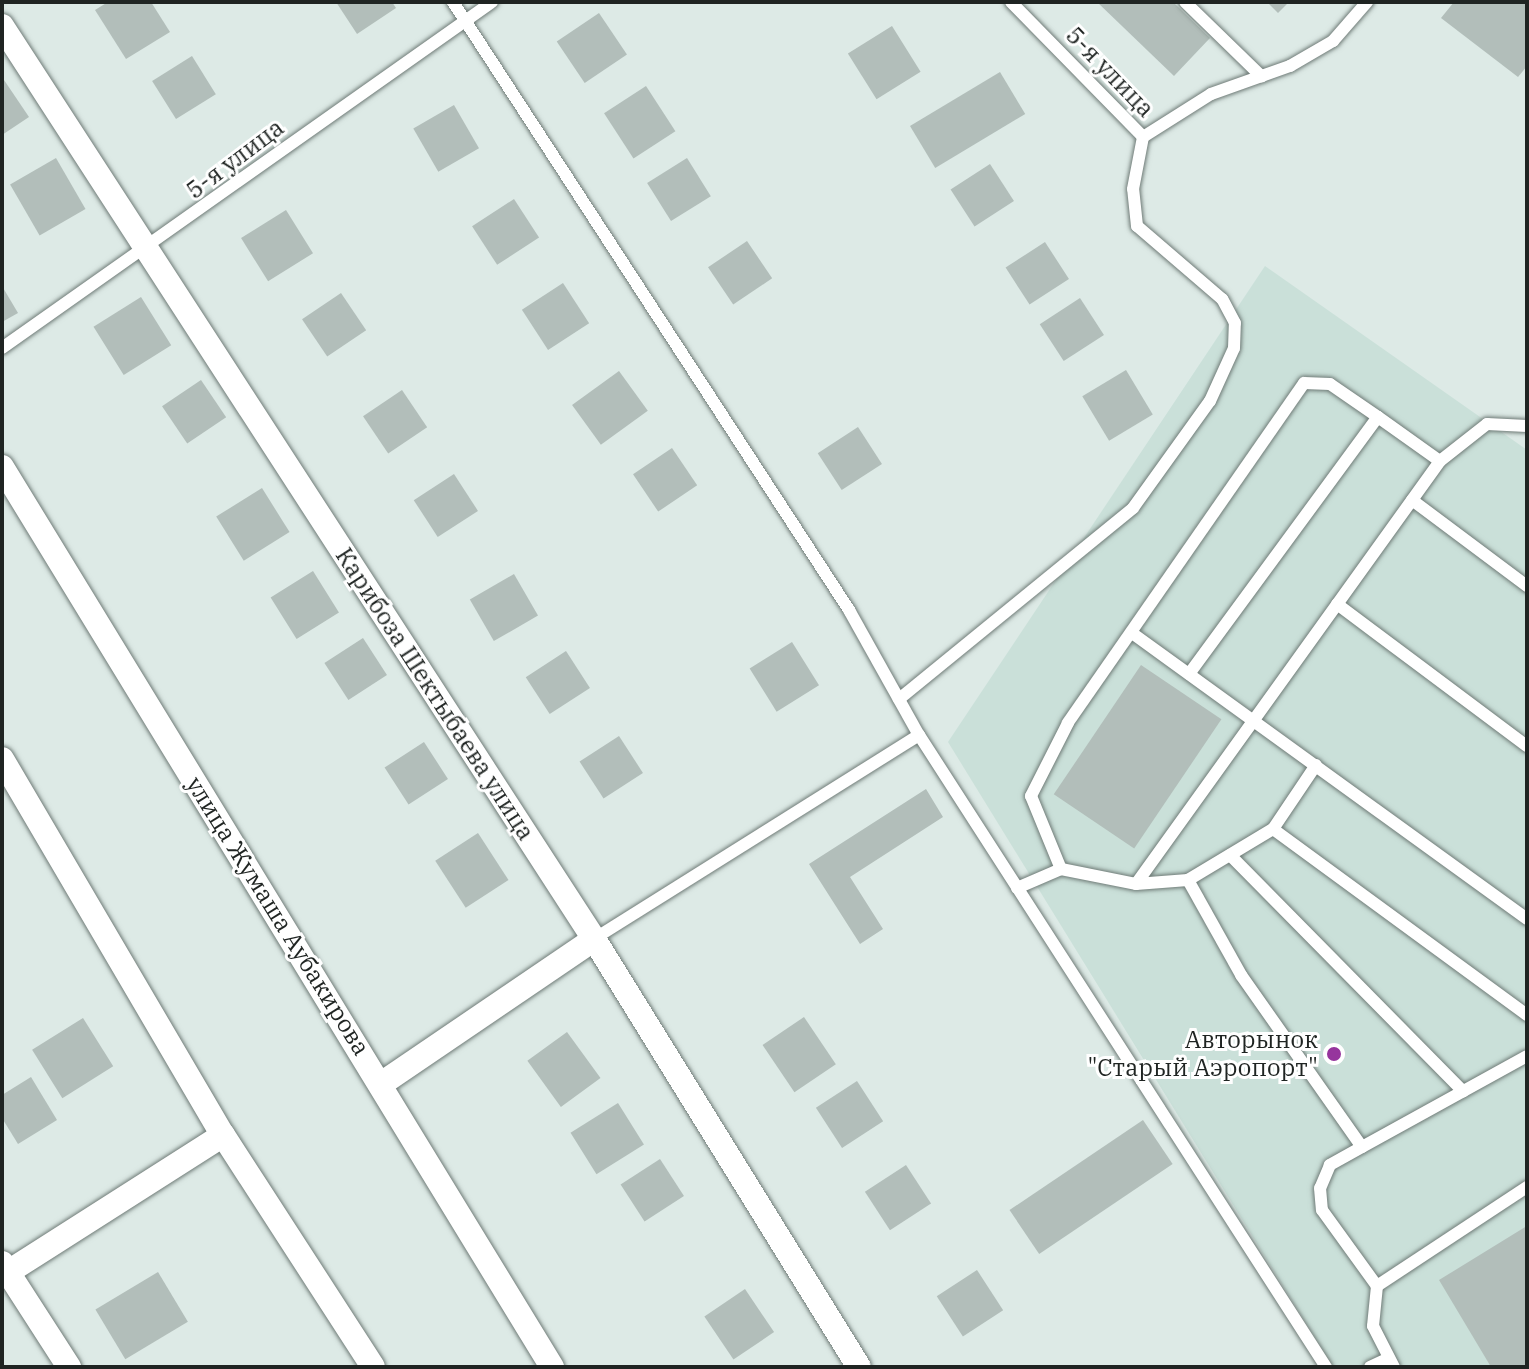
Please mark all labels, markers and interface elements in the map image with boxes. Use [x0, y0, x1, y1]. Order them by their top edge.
street label: 5-я улица [1060, 21, 1160, 123]
street label: 5-я улица [181, 113, 289, 205]
street label: Карибоза Шектыбаева улица [330, 542, 540, 846]
street label: улица Жумаша Аубакирова [180, 771, 376, 1061]
place label: Авторынок "Старый Аэропорт" [1087, 1026, 1318, 1082]
marker: Авторынок "Старый Аэропорт" [1325, 1045, 1343, 1063]

